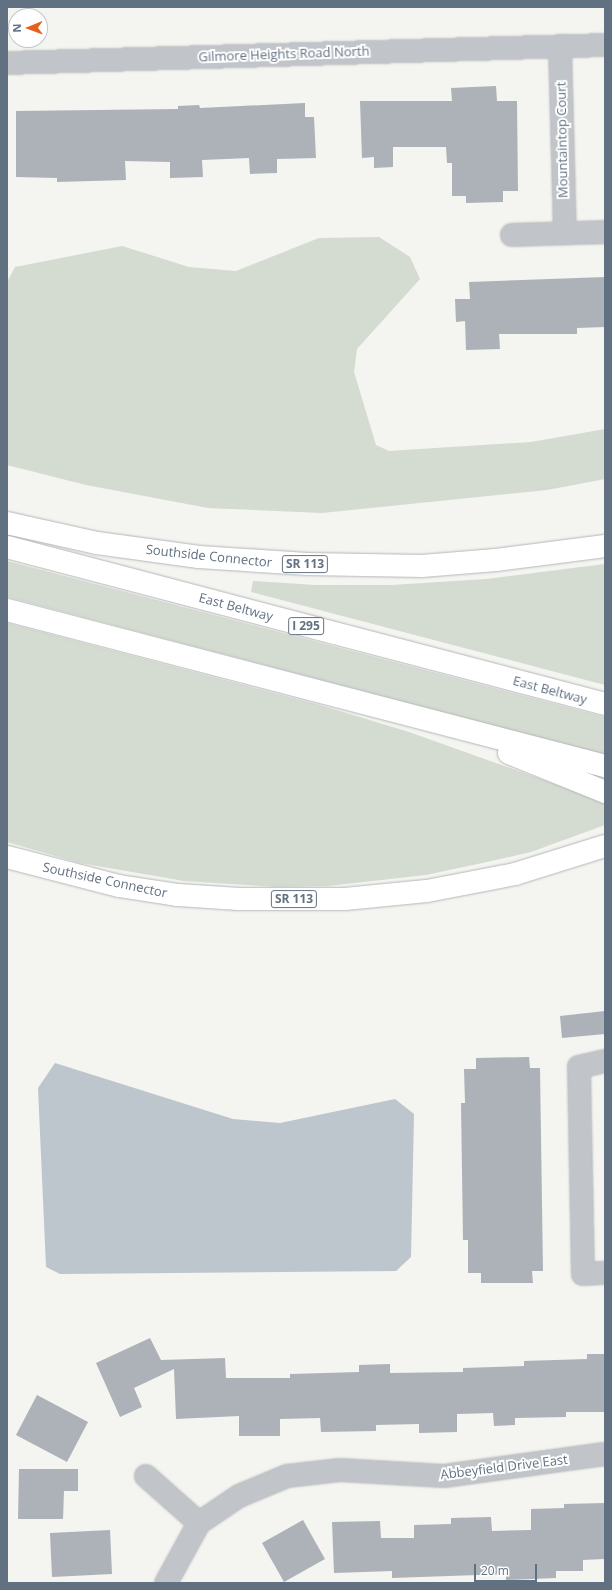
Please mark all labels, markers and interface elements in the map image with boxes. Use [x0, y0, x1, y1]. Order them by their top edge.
north arrow [8, 8, 48, 48]
text: N [9, 24, 24, 33]
street label: Gilmore Heights Road North [198, 43, 370, 65]
street label: Mountaintop Court [553, 82, 571, 198]
street label: Southside Connector [145, 542, 273, 570]
road number: SR 113 [281, 554, 329, 574]
street label: East Beltway [197, 590, 275, 624]
road number: I 295 [288, 616, 324, 636]
street label: East Beltway [511, 673, 589, 707]
street label: Southside Connector [41, 859, 169, 901]
road number: SR 113 [270, 889, 318, 909]
street label: Abbeyfield Drive East [440, 1451, 568, 1483]
scale bar [476, 1556, 539, 1582]
text: 20 m [481, 1562, 509, 1579]

